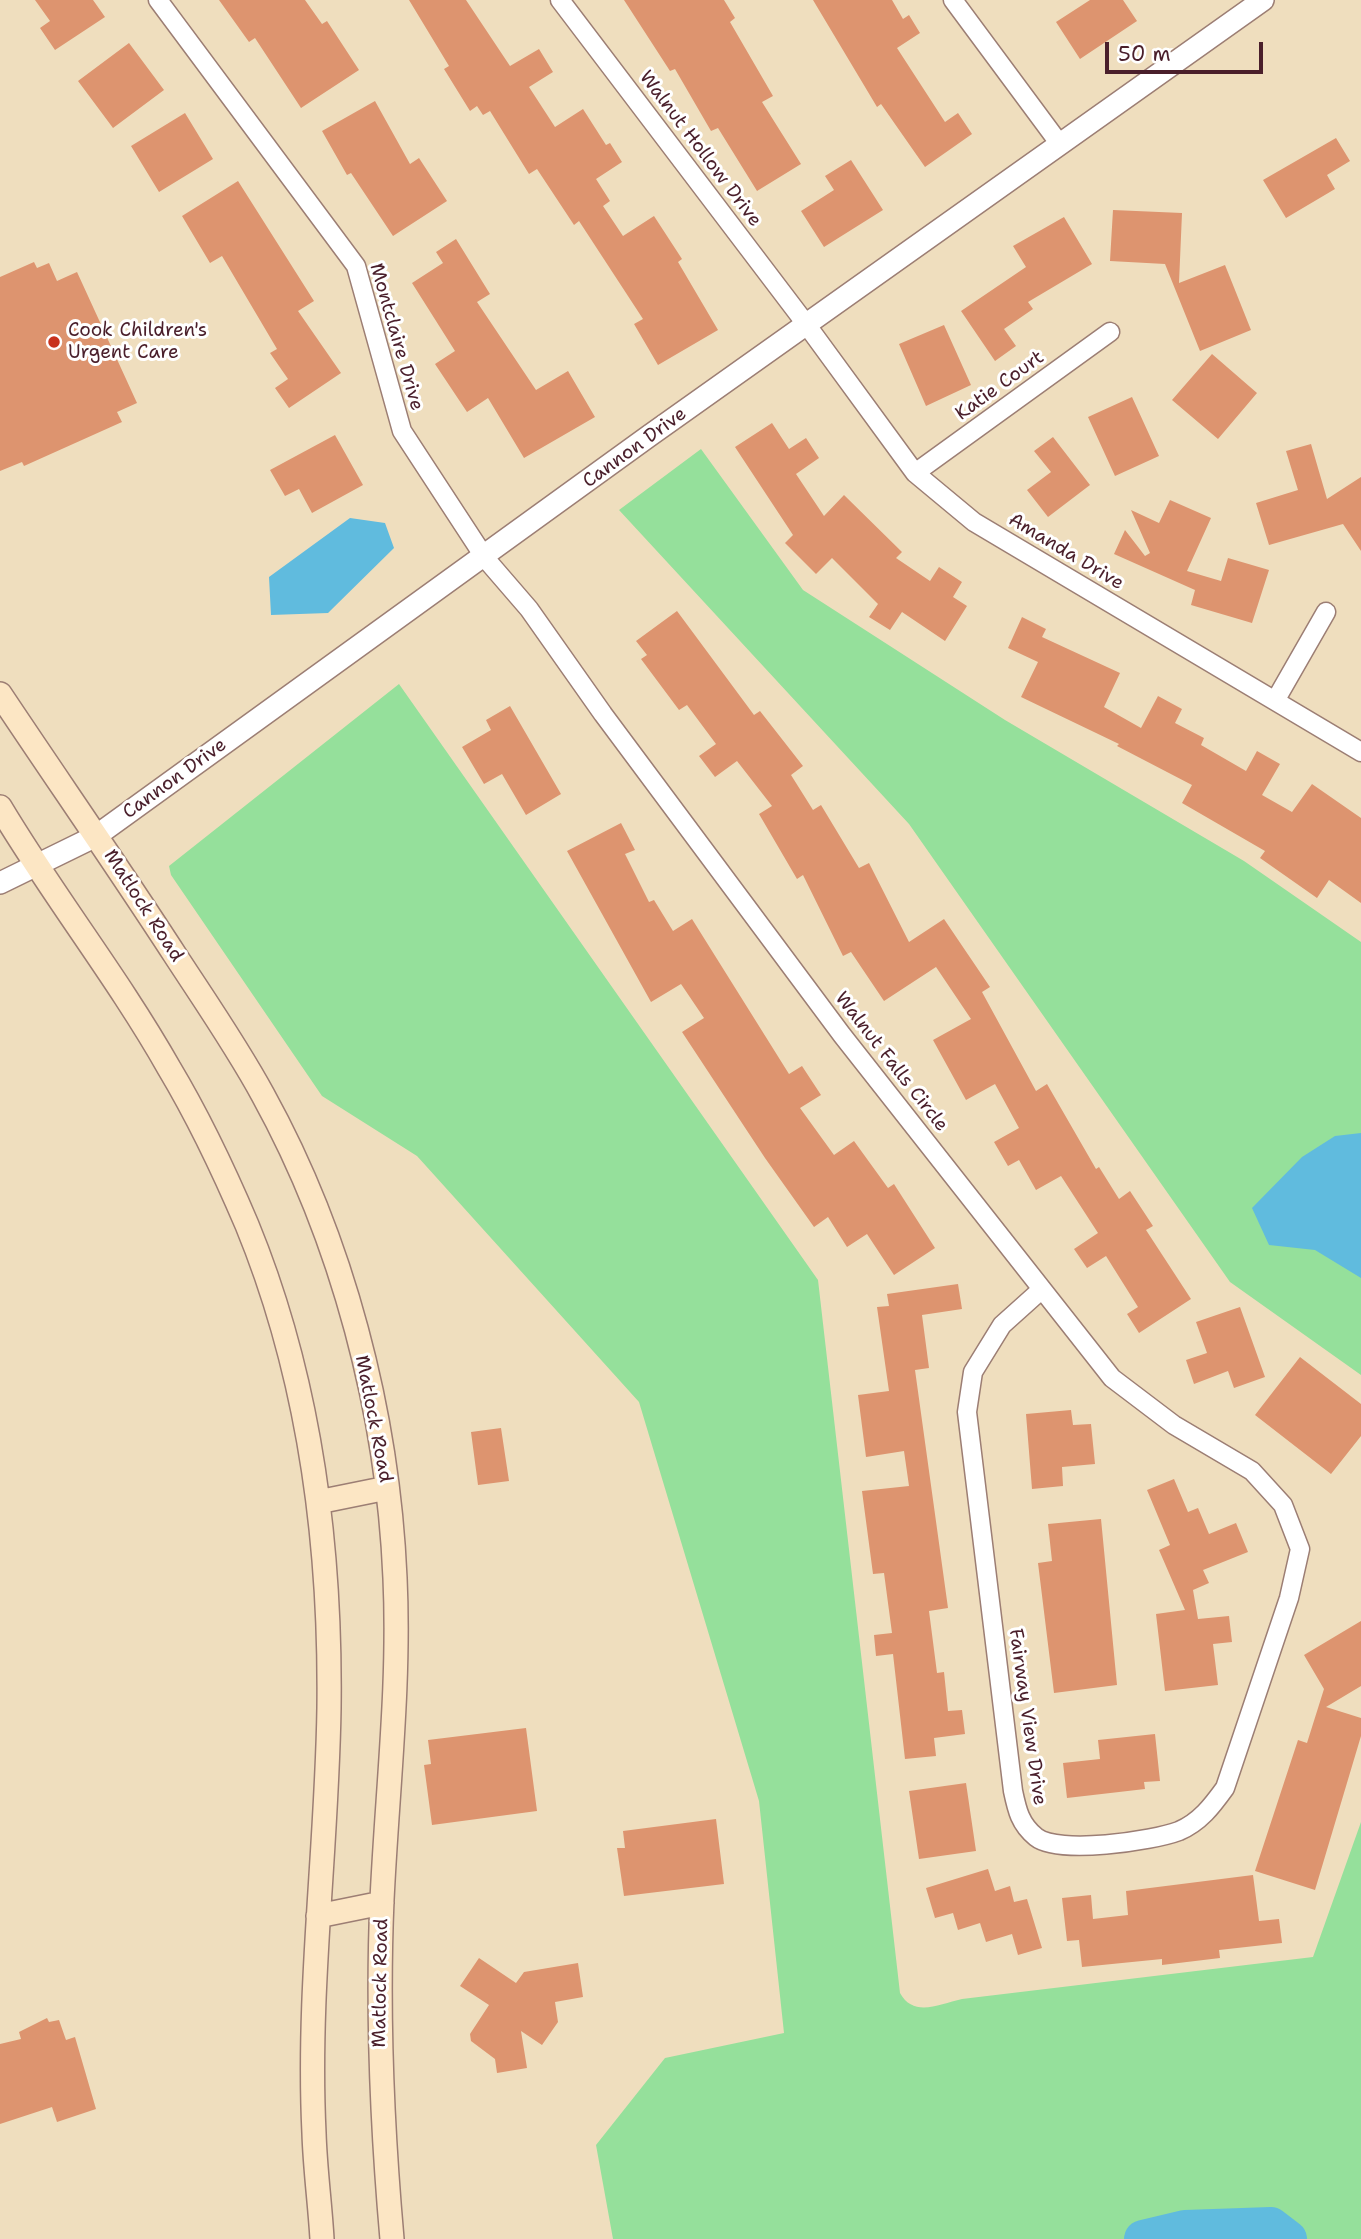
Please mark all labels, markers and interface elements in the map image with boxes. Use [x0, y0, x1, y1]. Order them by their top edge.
scale bar [1109, 28, 1266, 72]
text: 50 m [1118, 40, 1171, 68]
street label: Walnut Hollow Drive [634, 67, 766, 231]
street label: Montclaire Drive [364, 261, 428, 413]
place label: Cook Children's Urgent Care [68, 320, 207, 364]
marker: Cook Children's Urgent Care [46, 334, 62, 350]
street label: Katie Court [951, 346, 1049, 426]
street label: Cannon Drive [579, 403, 691, 493]
street label: Amanda Drive [1004, 509, 1128, 595]
street label: Cannon Drive [119, 734, 231, 824]
street label: Matlock Road [98, 846, 188, 966]
street label: Walnut Falls Circle [829, 988, 953, 1136]
street label: Matlock Road [349, 1353, 397, 1485]
street label: Fairway View Drive [1003, 1627, 1051, 1807]
street label: Matlock Road [368, 1918, 394, 2048]

